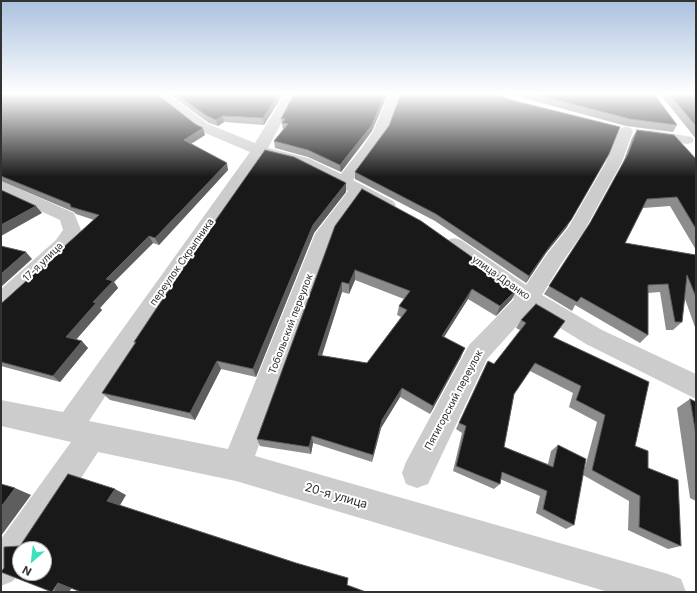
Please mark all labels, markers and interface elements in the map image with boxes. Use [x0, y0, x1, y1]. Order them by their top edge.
street label: переулок Скрыпника [147, 216, 217, 308]
street label: 17-я улица [20, 240, 66, 284]
street label: улица Дранко [470, 253, 532, 303]
street label: Тобольский переулок [266, 272, 316, 376]
street label: Пятигорский переулок [423, 348, 485, 452]
street label: 20-я улица [303, 480, 369, 512]
north arrow [12, 541, 52, 581]
text: N [20, 563, 34, 579]

